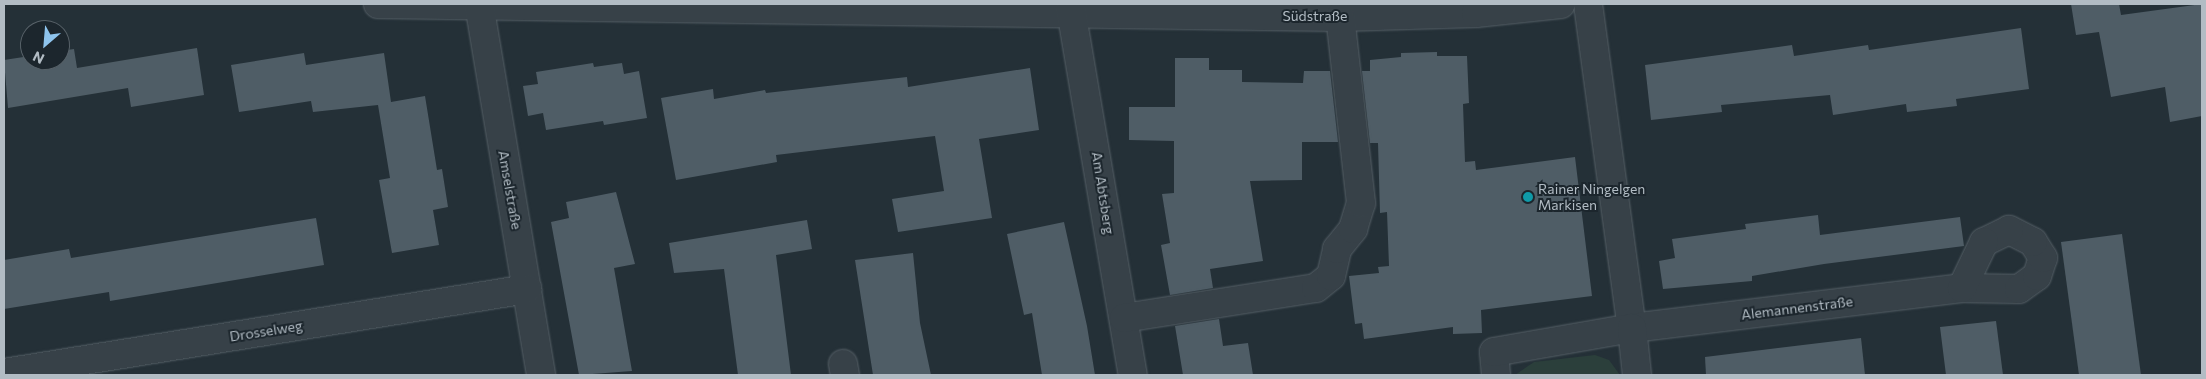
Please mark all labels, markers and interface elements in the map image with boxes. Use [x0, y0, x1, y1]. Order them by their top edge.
street label: Südstraße [1283, 8, 1347, 24]
north arrow [20, 20, 70, 70]
text: N [30, 48, 47, 68]
street label: Amselstraße [495, 149, 525, 231]
street label: Am Abtsberg [1088, 151, 1118, 235]
place label: Rainer Ningelgen Markisen [1538, 181, 1645, 213]
marker: Rainer Ningelgen Markisen [1522, 191, 1534, 203]
street label: Alemannenstraße [1740, 293, 1854, 323]
street label: Drosselweg [228, 317, 304, 345]

